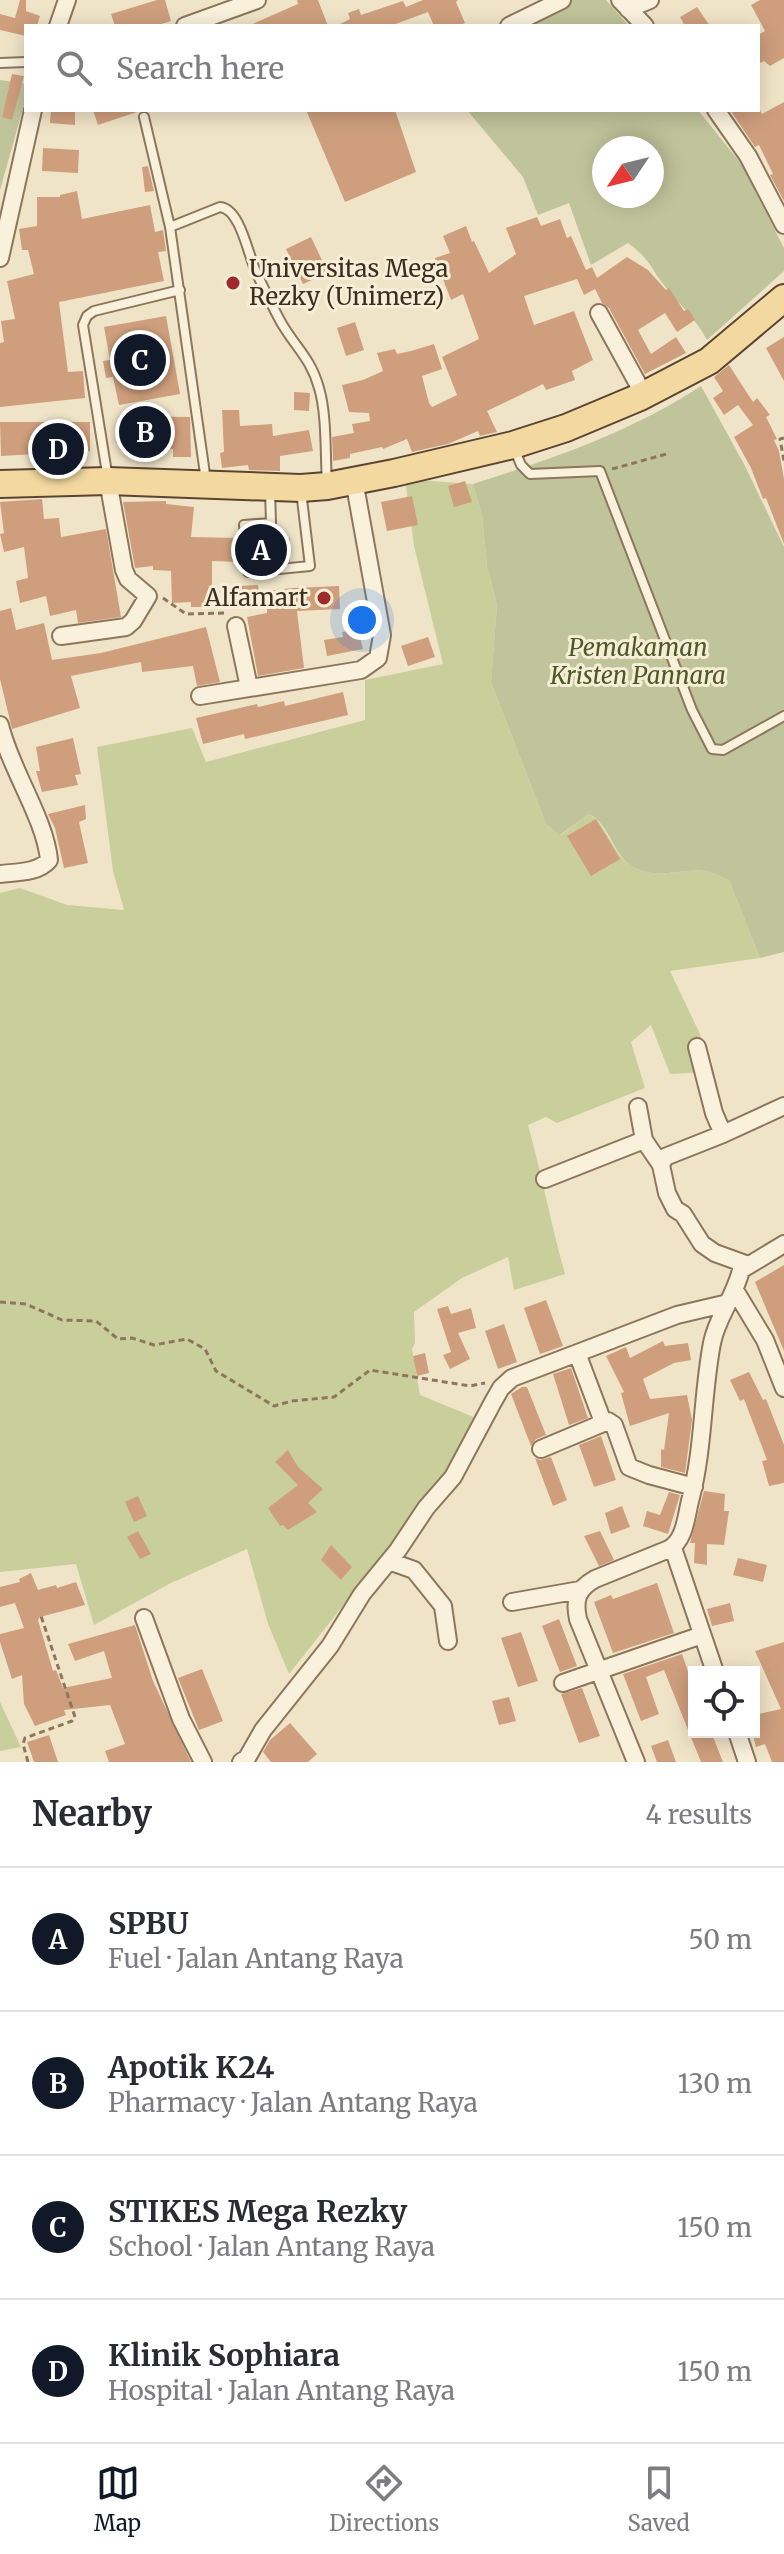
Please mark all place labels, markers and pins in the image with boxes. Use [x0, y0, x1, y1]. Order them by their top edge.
place label: Universitas Mega Rezky (Unimerz) [249, 253, 449, 312]
marker: Universitas Mega Rezky (Unimerz) [224, 274, 242, 292]
pin: C [114, 330, 166, 390]
pin: B [119, 402, 171, 462]
pin: D [32, 419, 84, 479]
pin: A [235, 520, 287, 580]
place label: Alfamart [203, 582, 309, 613]
marker: Alfamart [315, 589, 333, 607]

